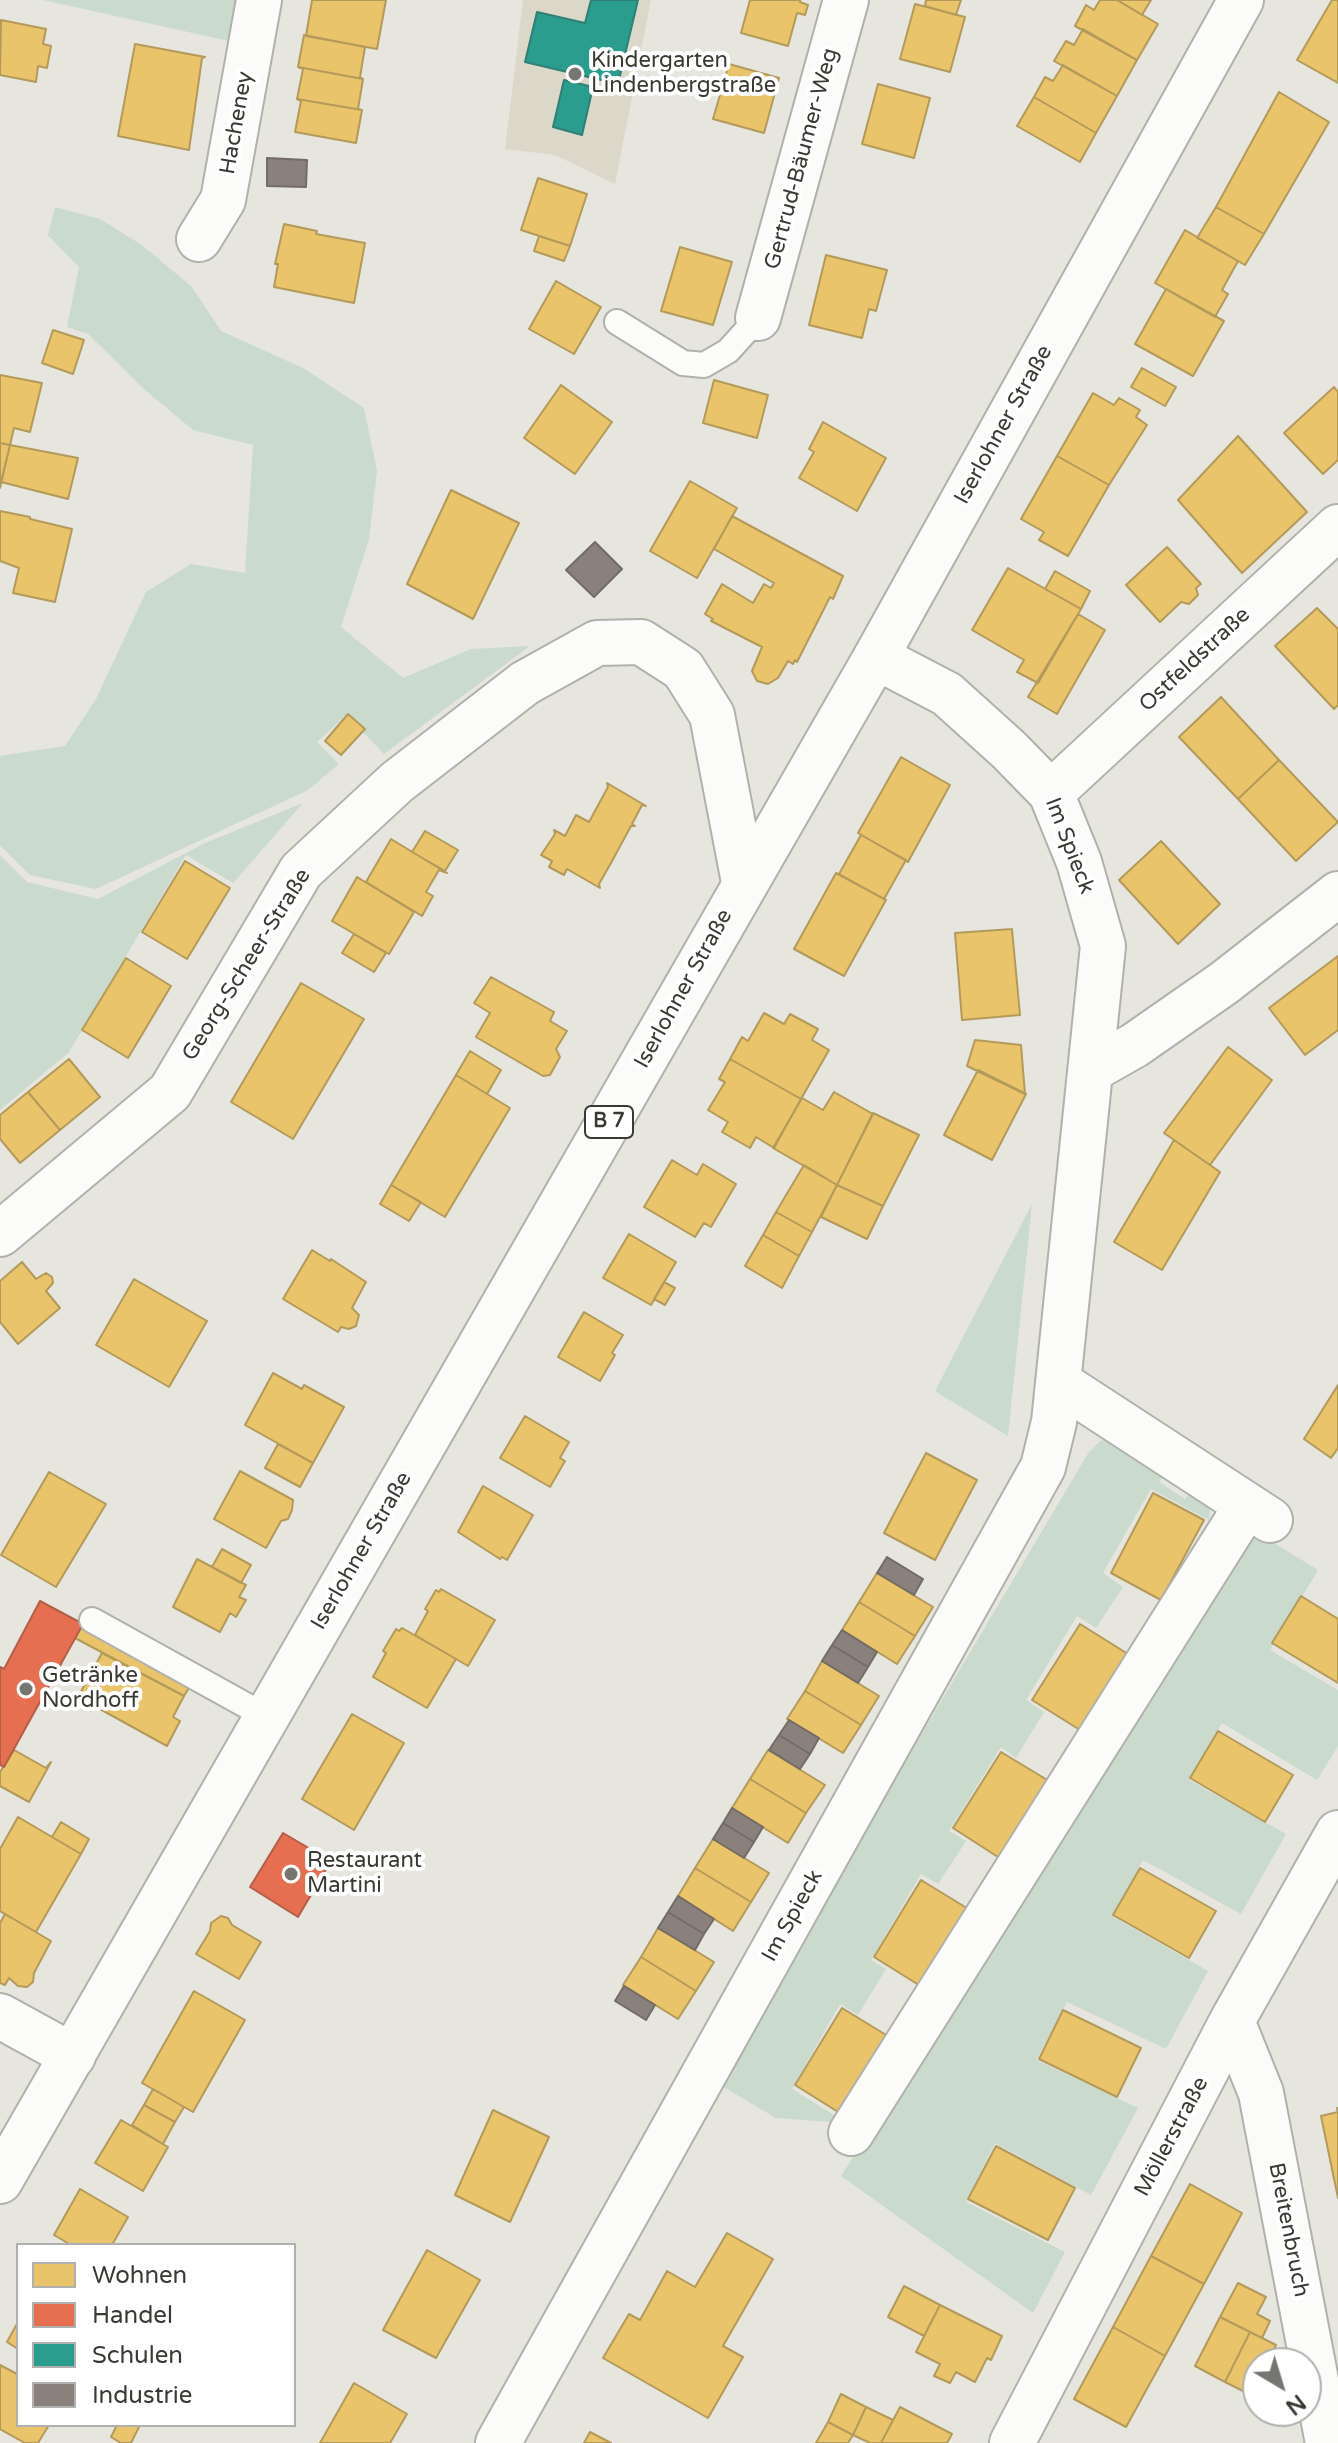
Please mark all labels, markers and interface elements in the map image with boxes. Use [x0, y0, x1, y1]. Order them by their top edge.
street label: Gertrud-Bäumer-Weg [760, 46, 844, 272]
place label: Kindergarten Lindenbergstraße [591, 48, 776, 100]
marker: Kindergarten Lindenbergstraße [566, 65, 584, 83]
street label: Hacheney [215, 69, 259, 177]
street label: Iserlohner Straße [949, 341, 1059, 509]
street label: Ostfeldstraße [1134, 602, 1256, 718]
street label: Im Spieck [1039, 794, 1099, 898]
street label: Georg-Scheer-Straße [177, 864, 317, 1066]
street label: Iserlohner Straße [629, 905, 739, 1073]
road number: B 7 [585, 1106, 633, 1138]
street label: Iserlohner Straße [306, 1467, 418, 1635]
place label: Getränke Nordhoff [42, 1663, 138, 1714]
marker: Getränke Nordhoff [17, 1680, 35, 1698]
place label: Restaurant Martini [307, 1848, 422, 1900]
marker: Restaurant Martini [282, 1865, 300, 1883]
street label: Im Spieck [757, 1865, 829, 1967]
street label: Möllerstraße [1129, 2073, 1215, 2201]
street label: Breitenbruch [1262, 2161, 1314, 2299]
legend [16, 2243, 296, 2427]
text: Wohnen [92, 2261, 187, 2290]
text: Handel [92, 2301, 173, 2330]
text: Schulen [92, 2341, 183, 2370]
north arrow [1242, 2347, 1322, 2427]
text: Industrie [92, 2381, 192, 2410]
text: N [1281, 2389, 1311, 2420]

